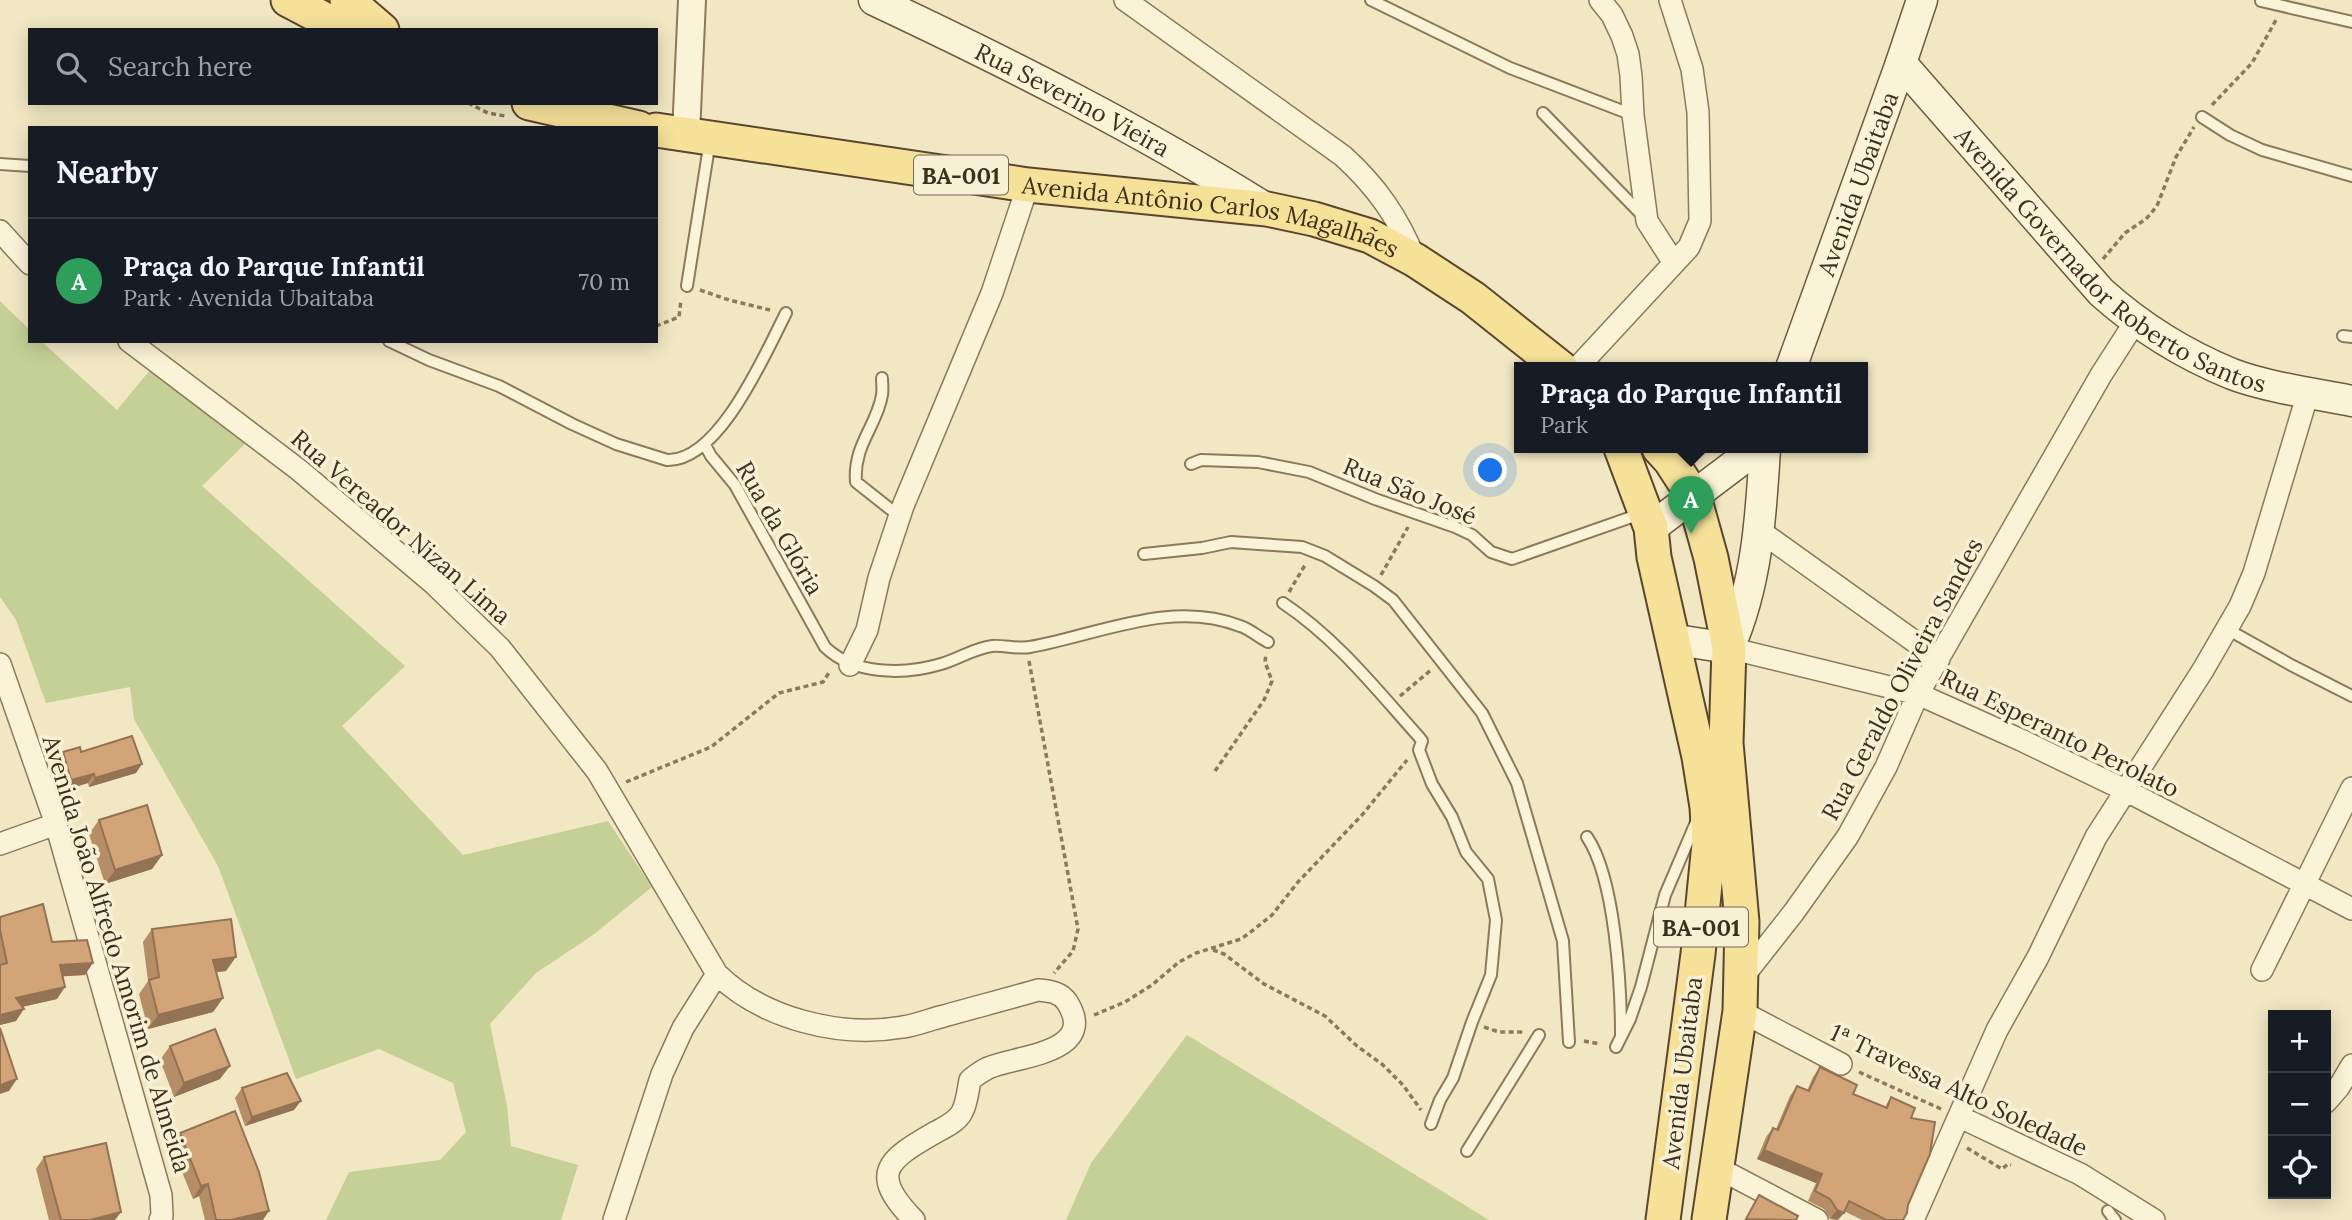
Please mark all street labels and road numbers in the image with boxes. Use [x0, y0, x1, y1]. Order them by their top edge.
street label: Rua Severino Vieira [970, 35, 1176, 163]
street label: Avenida Ubaitaba [1810, 87, 1905, 281]
street label: Avenida Governador Roberto Santos [1948, 120, 2269, 399]
road number: BA-001 [914, 156, 1008, 194]
street label: Avenida Antônio Carlos Magalhães [1020, 169, 1405, 264]
street label: Rua Vereador Nizan Lima [285, 423, 517, 631]
street label: Rua São José [1339, 450, 1481, 532]
street label: Rua da Glória [729, 456, 831, 600]
street label: Rua Geraldo Oliveira Sandes [1814, 533, 1990, 825]
street label: Rua Esperanto Perolato [1936, 662, 2184, 804]
street label: Avenida João Alfredo Amorim de Almeida [35, 731, 198, 1176]
road number: BA-001 [1654, 908, 1748, 946]
street label: Avenida Ubaitaba [1655, 975, 1709, 1172]
street label: 1ª Travessa Alto Soledade [1825, 1017, 2093, 1163]

